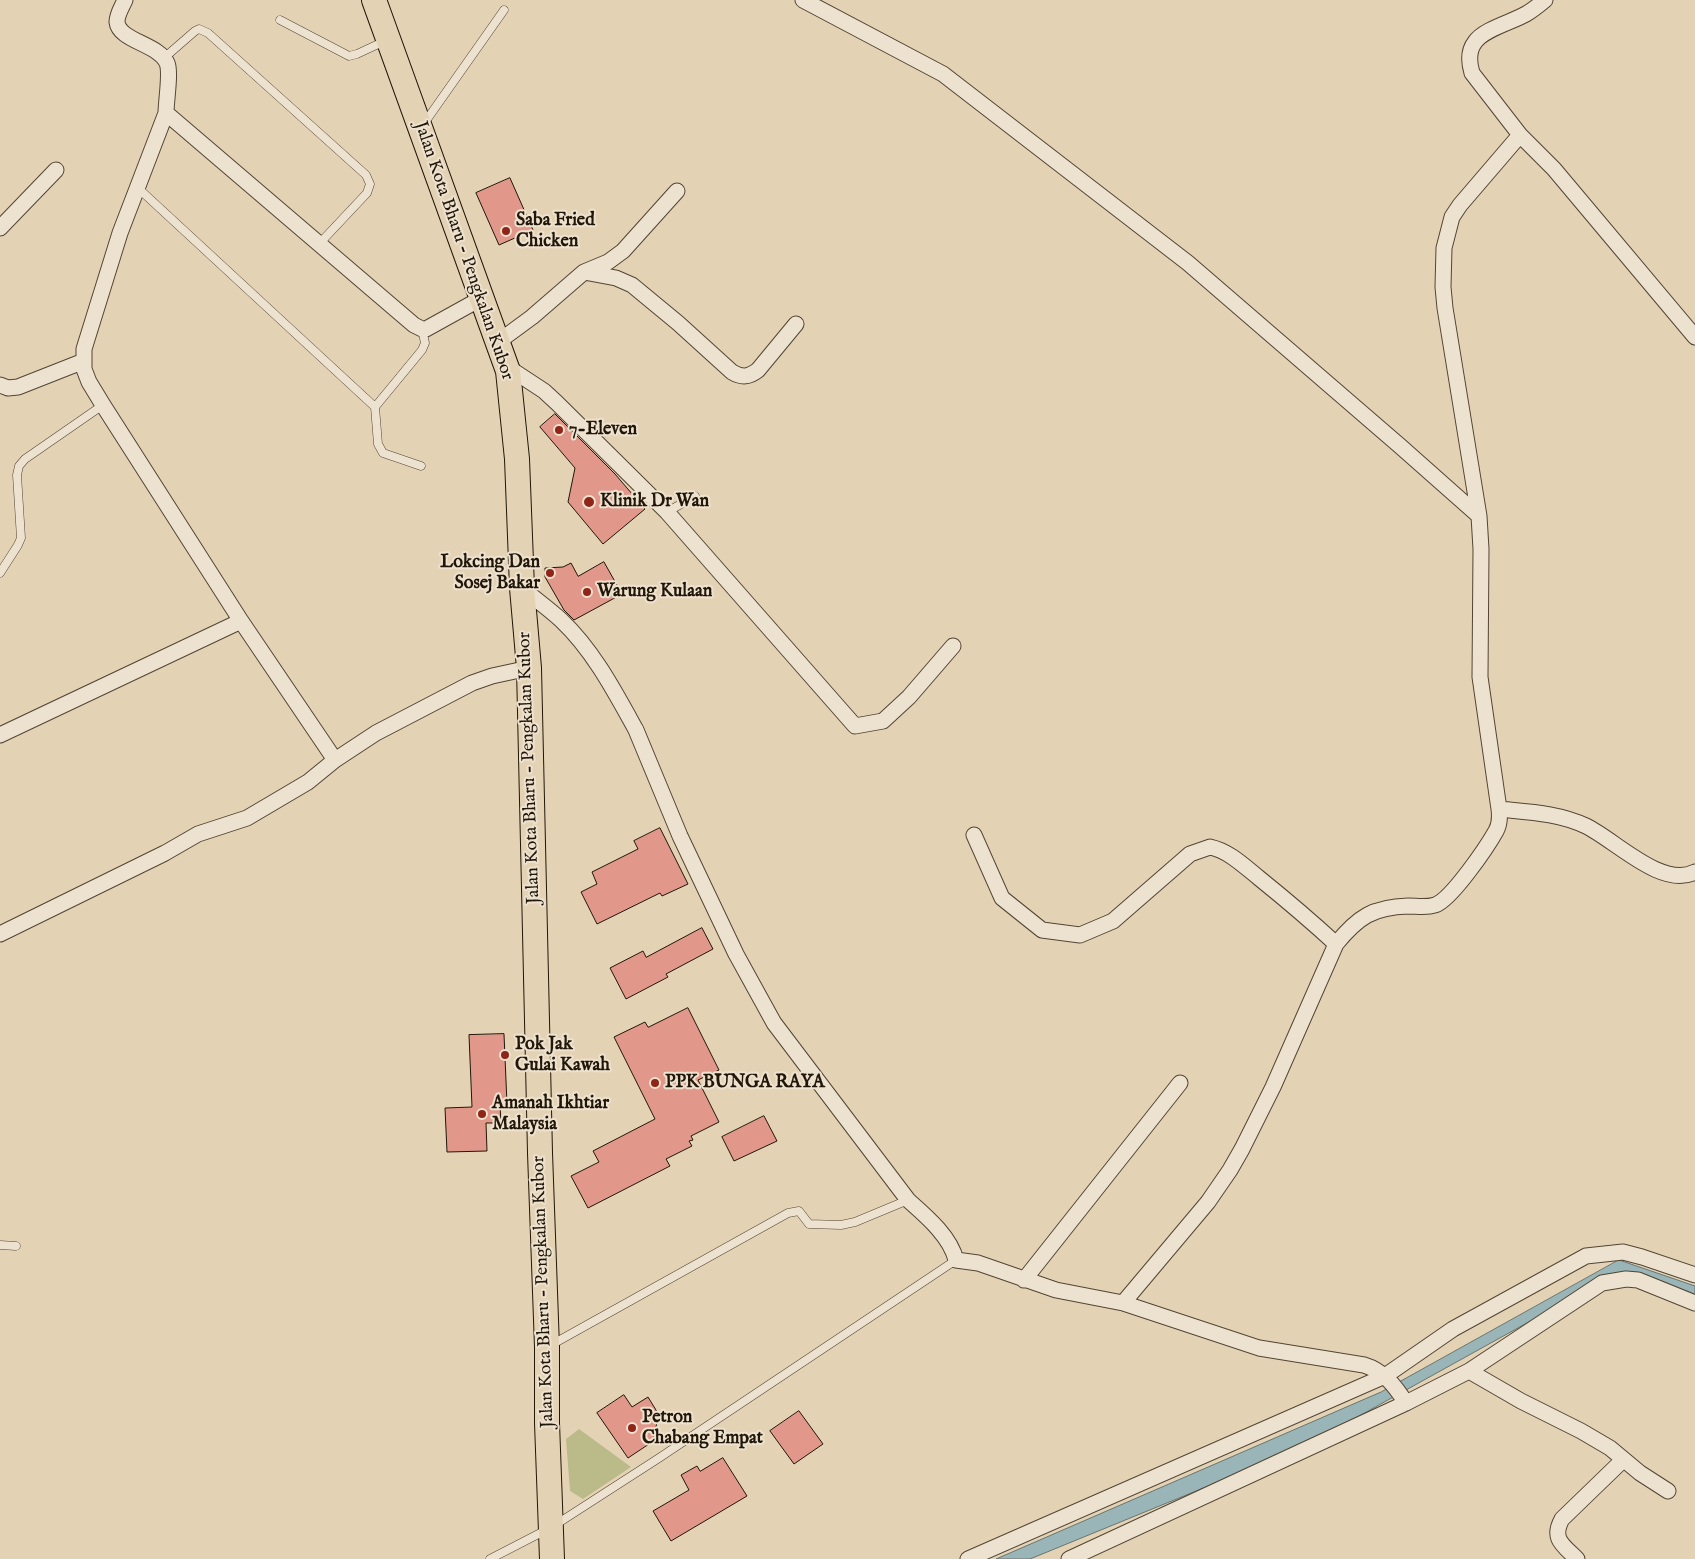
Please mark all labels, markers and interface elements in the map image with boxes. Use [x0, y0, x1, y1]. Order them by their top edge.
street label: Jalan Kota Bharu - Pengkalan Kubor [408, 119, 518, 383]
place label: Saba Fried Chicken [516, 210, 595, 252]
marker: Saba Fried Chicken [500, 225, 512, 237]
place label: 7-Eleven [569, 419, 637, 441]
marker: 7-Eleven [553, 424, 565, 436]
place label: Klinik Dr Wan [600, 491, 709, 513]
marker: Klinik Dr Wan [582, 495, 596, 509]
place label: Lokcing Dan Sosej Bakar [440, 552, 540, 594]
marker: Lokcing Dan Sosej Bakar [544, 567, 556, 579]
place label: Warung Kulaan [597, 581, 712, 603]
marker: Warung Kulaan [581, 586, 593, 598]
street label: Jalan Kota Bharu - Pengkalan Kubor [514, 631, 546, 905]
place label: Pok Jak Gulai Kawah [515, 1034, 610, 1076]
marker: Pok Jak Gulai Kawah [499, 1049, 511, 1061]
place label: PPK BUNGA RAYA [665, 1072, 825, 1094]
marker: PPK BUNGA RAYA [649, 1077, 661, 1089]
place label: Amanah Ikhtiar Malaysia [492, 1093, 609, 1136]
marker: Amanah Ikhtiar Malaysia [476, 1108, 488, 1120]
street label: Jalan Kota Bharu - Pengkalan Kubor [528, 1155, 560, 1429]
place label: Petron Chabang Empat [642, 1407, 763, 1450]
marker: Petron Chabang Empat [626, 1422, 638, 1434]

